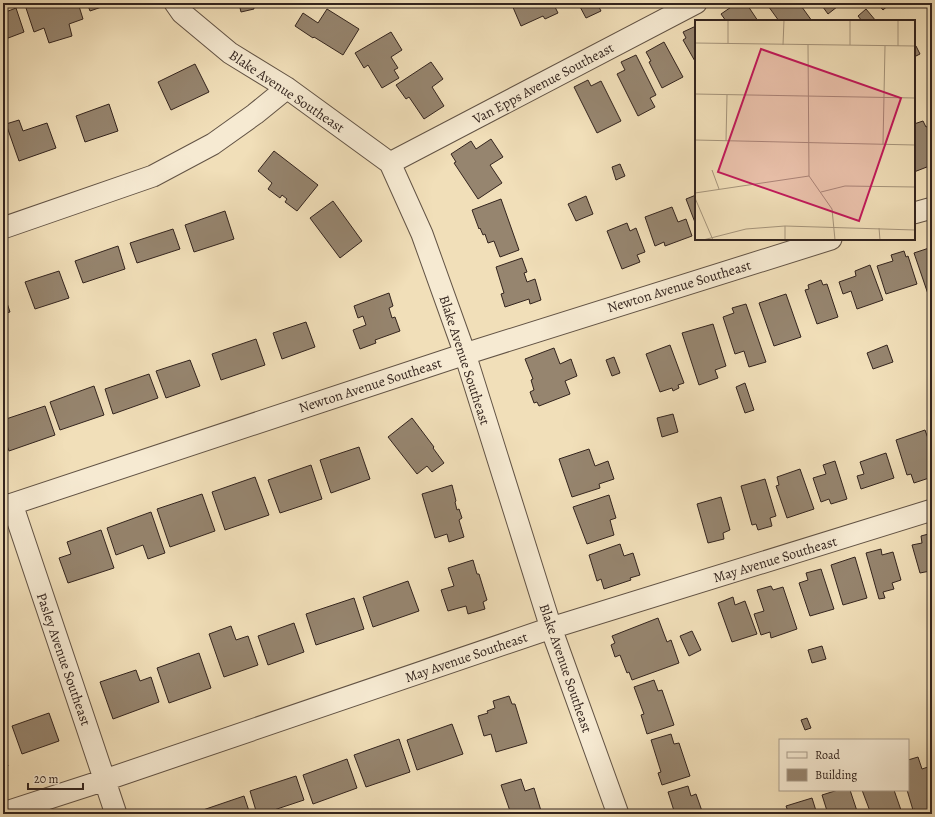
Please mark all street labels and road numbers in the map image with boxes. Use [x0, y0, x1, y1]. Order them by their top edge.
street label: Van Epps Avenue Southeast [469, 38, 617, 129]
street label: Blake Avenue Southeast [225, 46, 348, 137]
street label: Newton Avenue Southeast [605, 255, 754, 317]
street label: Blake Avenue Southeast [435, 293, 495, 428]
street label: Newton Avenue Southeast [296, 353, 444, 418]
street label: May Avenue Southeast [711, 532, 840, 587]
street label: Pasley Avenue Southeast [32, 590, 95, 729]
street label: Blake Avenue Southeast [535, 601, 597, 736]
street label: May Avenue Southeast [402, 627, 530, 687]

